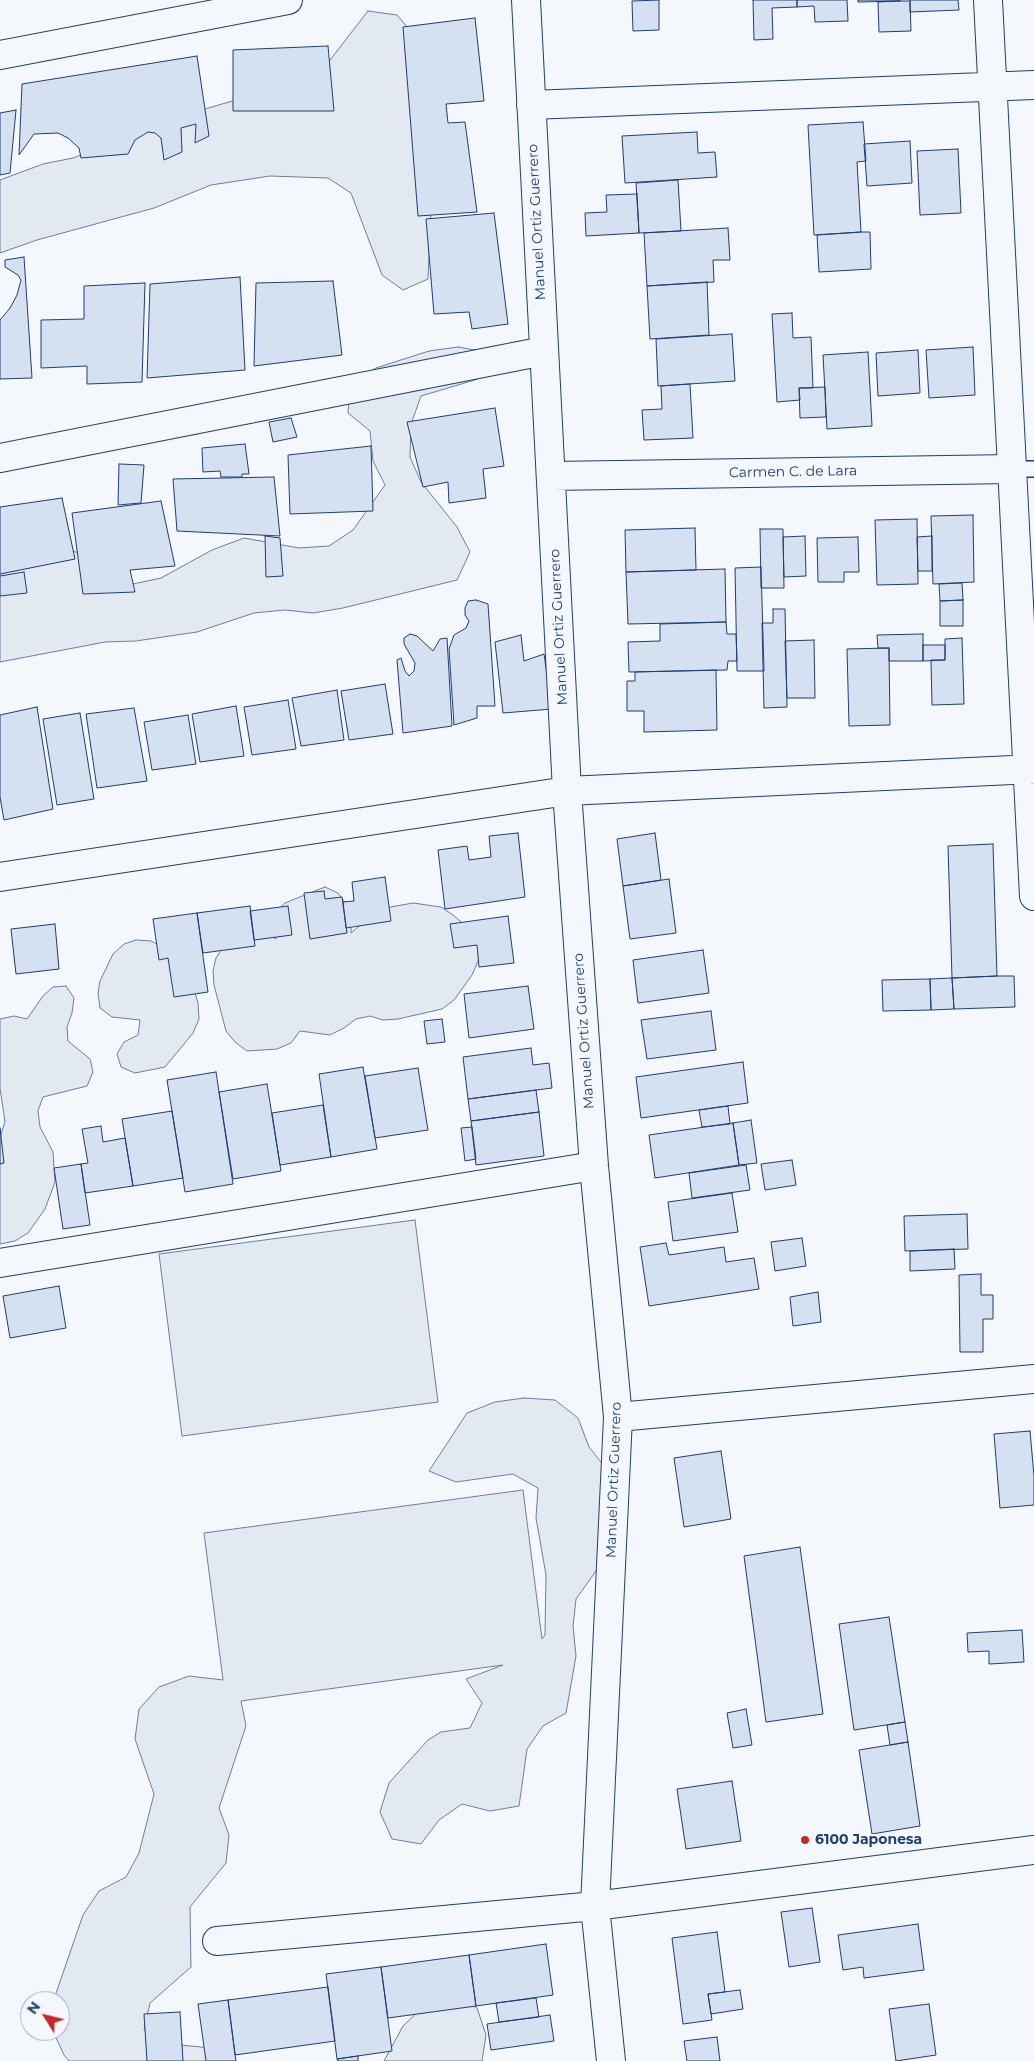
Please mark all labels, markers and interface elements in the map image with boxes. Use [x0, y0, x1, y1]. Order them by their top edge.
street label: Manuel Ortiz Guerrero [525, 143, 549, 301]
street label: Carmen C. de Lara [729, 462, 857, 482]
street label: Manuel Ortiz Guerrero [547, 548, 571, 706]
street label: Manuel Ortiz Guerrero [570, 952, 598, 1110]
street label: Manuel Ortiz Guerrero [603, 1401, 625, 1559]
place label: 6100 Japonesa [815, 1832, 922, 1848]
marker: 6100 Japonesa [799, 1834, 811, 1846]
north arrow [20, 1991, 70, 2041]
text: N [23, 1998, 44, 2018]

